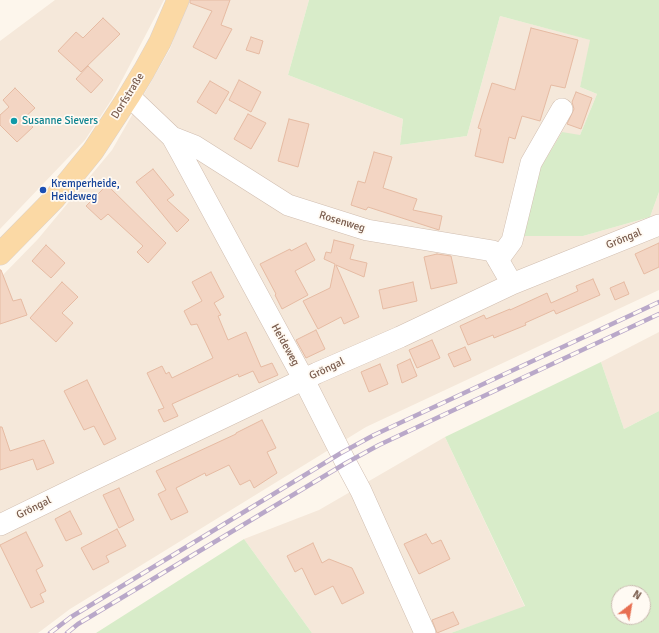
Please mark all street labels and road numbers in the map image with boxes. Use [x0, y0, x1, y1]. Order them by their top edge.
street label: Dorfstraße [109, 71, 147, 121]
street label: Rosenweg [317, 209, 367, 235]
street label: Gröngal [604, 226, 644, 252]
street label: Heideweg [268, 322, 302, 368]
street label: Gröngal [307, 355, 347, 383]
street label: Gröngal [14, 494, 54, 522]

